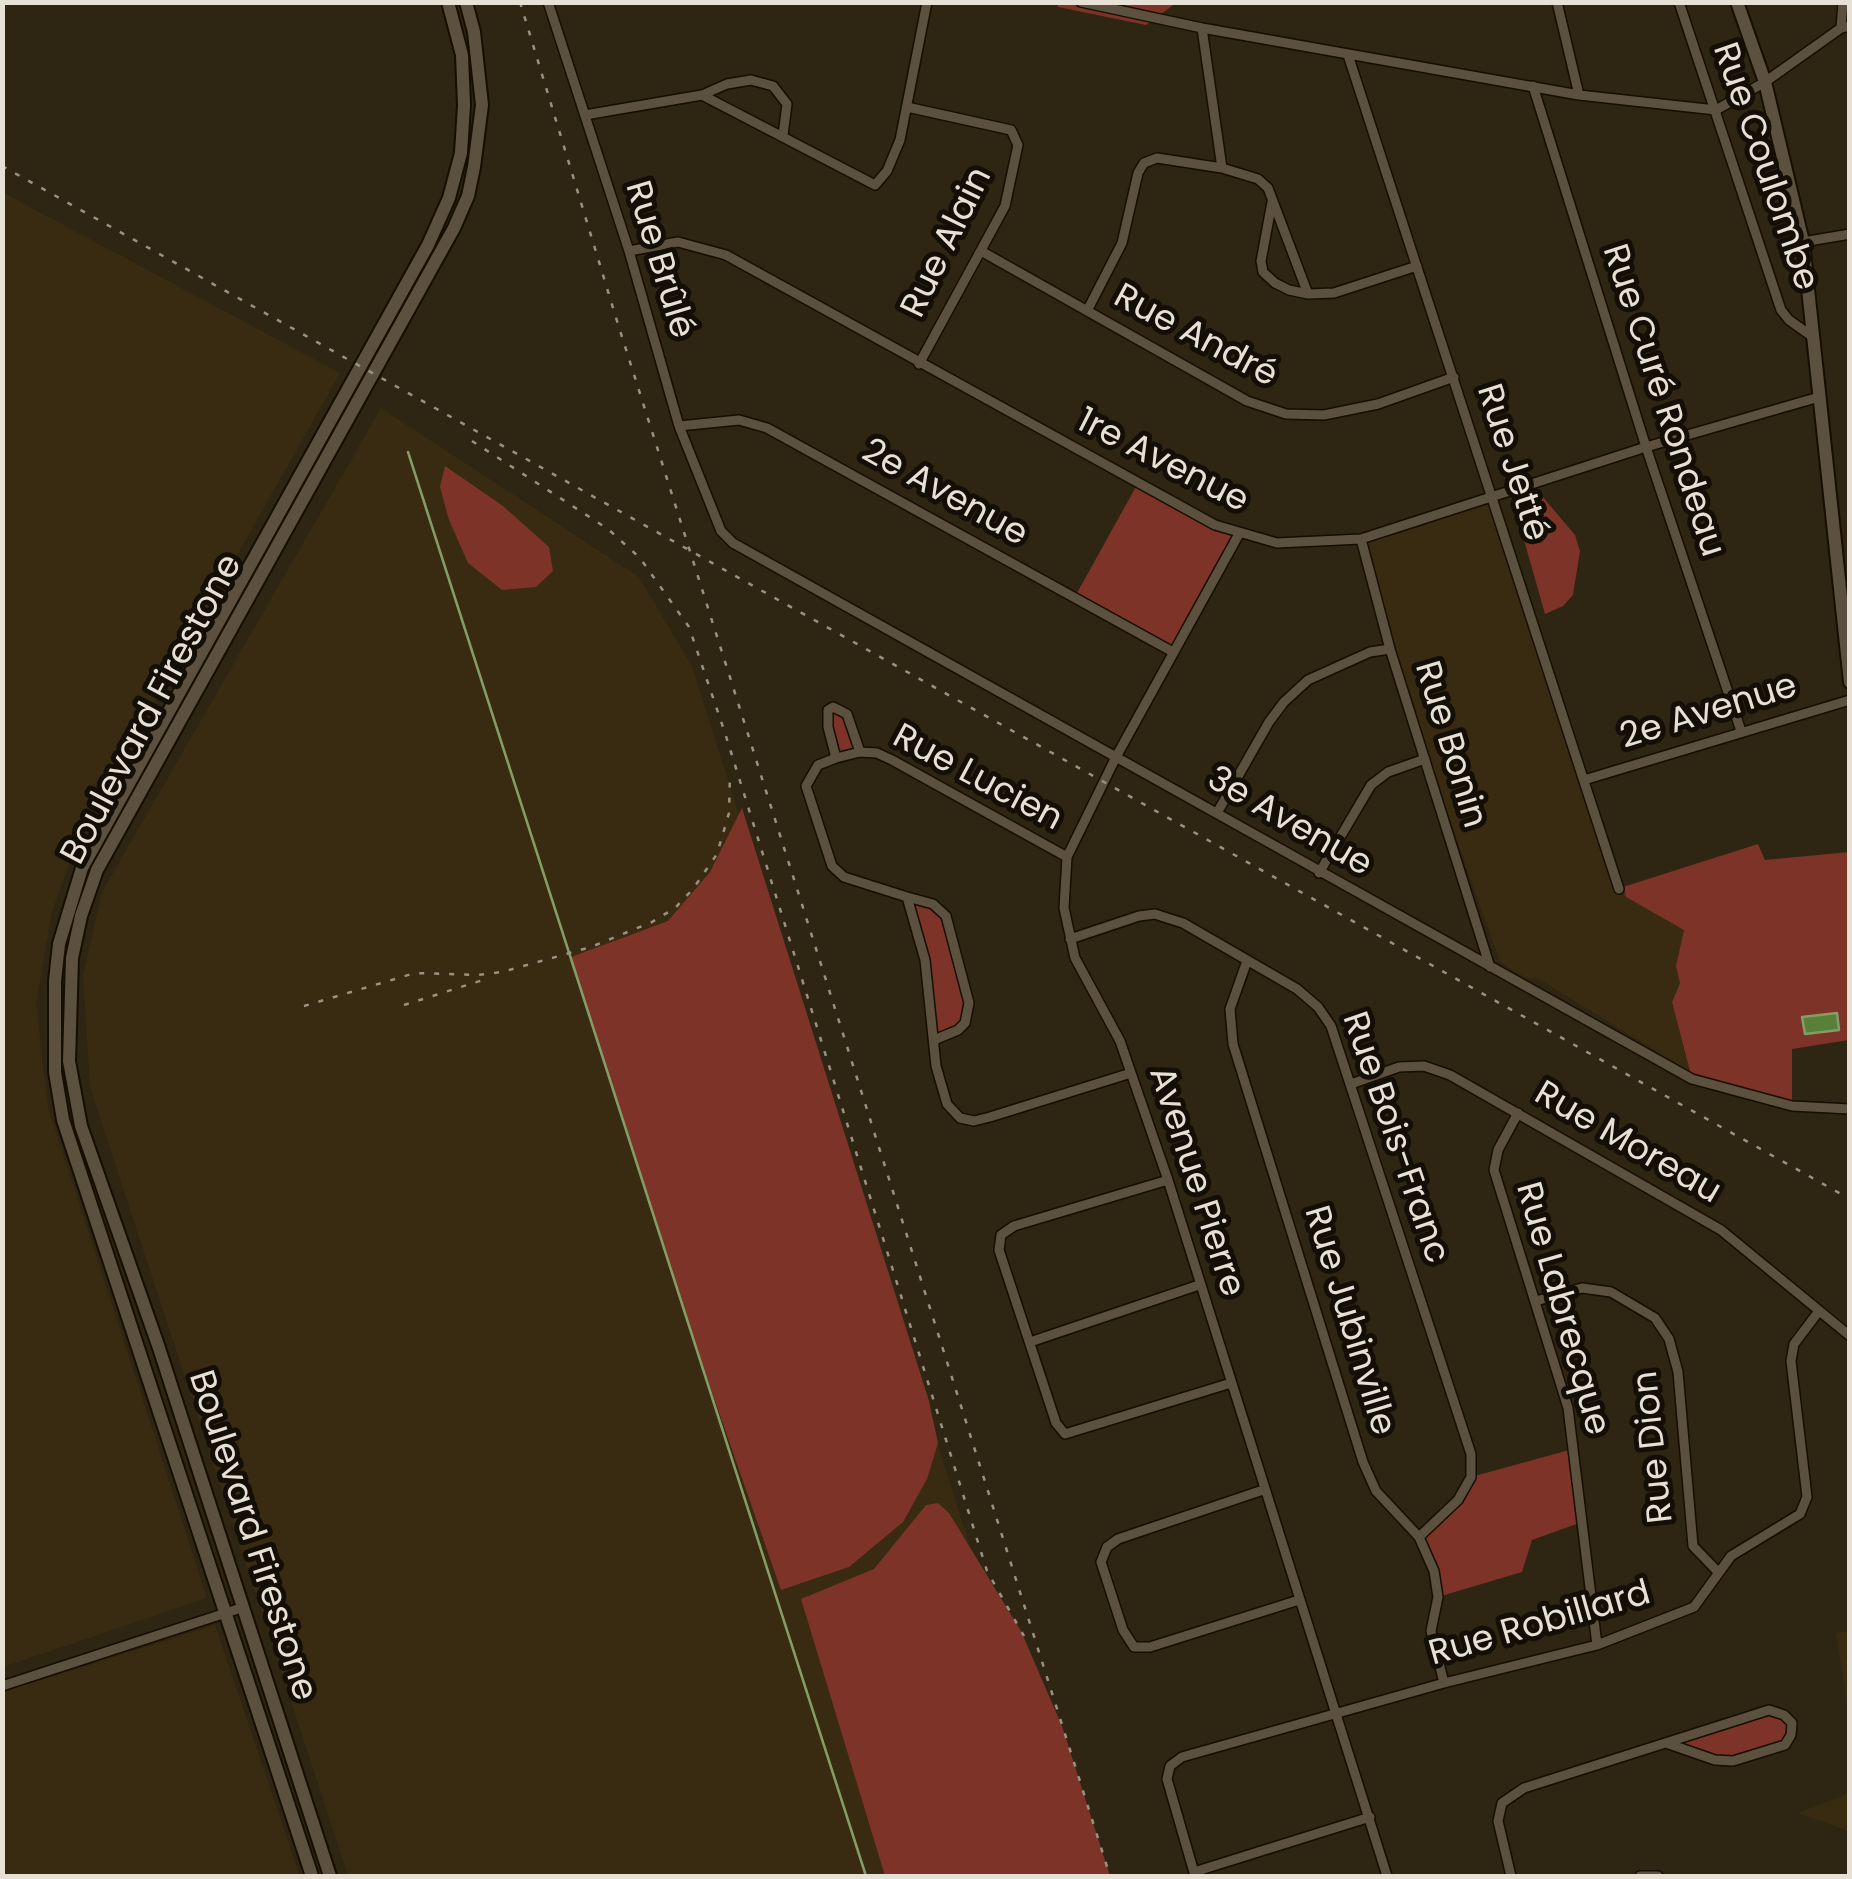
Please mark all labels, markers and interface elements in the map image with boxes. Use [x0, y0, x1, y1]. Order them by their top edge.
street label: Rue Coulombe [1702, 38, 1826, 296]
street label: Rue Alain [894, 161, 1002, 325]
street label: Rue Brûlé [614, 176, 702, 344]
street label: Rue Curé Rondeau [1592, 240, 1732, 562]
street label: Rue André [1106, 276, 1284, 398]
street label: Rue Jetté [1466, 379, 1556, 547]
street label: 1re Avenue [1069, 401, 1255, 523]
street label: 2e Avenue [854, 431, 1034, 557]
street label: Boulevard Firestone [54, 548, 252, 872]
street label: Rue Bonin [1404, 657, 1494, 833]
street label: 2e Avenue [1616, 666, 1802, 760]
street label: Rue Lucien [885, 717, 1069, 841]
street label: 3e Avenue [1199, 759, 1379, 887]
street label: Rue Bois-Franc [1331, 1007, 1457, 1269]
street label: Avenue Pierre [1138, 1062, 1252, 1302]
street label: Rue Moreau [1526, 1074, 1728, 1214]
street label: Rue Labrecque [1505, 1178, 1617, 1440]
street label: Rue Jubinville [1293, 1201, 1403, 1441]
street label: Boulevard Firestone [178, 1366, 324, 1706]
street label: Rue Dion [1626, 1369, 1684, 1525]
street label: Rue Robillard [1424, 1573, 1656, 1677]

